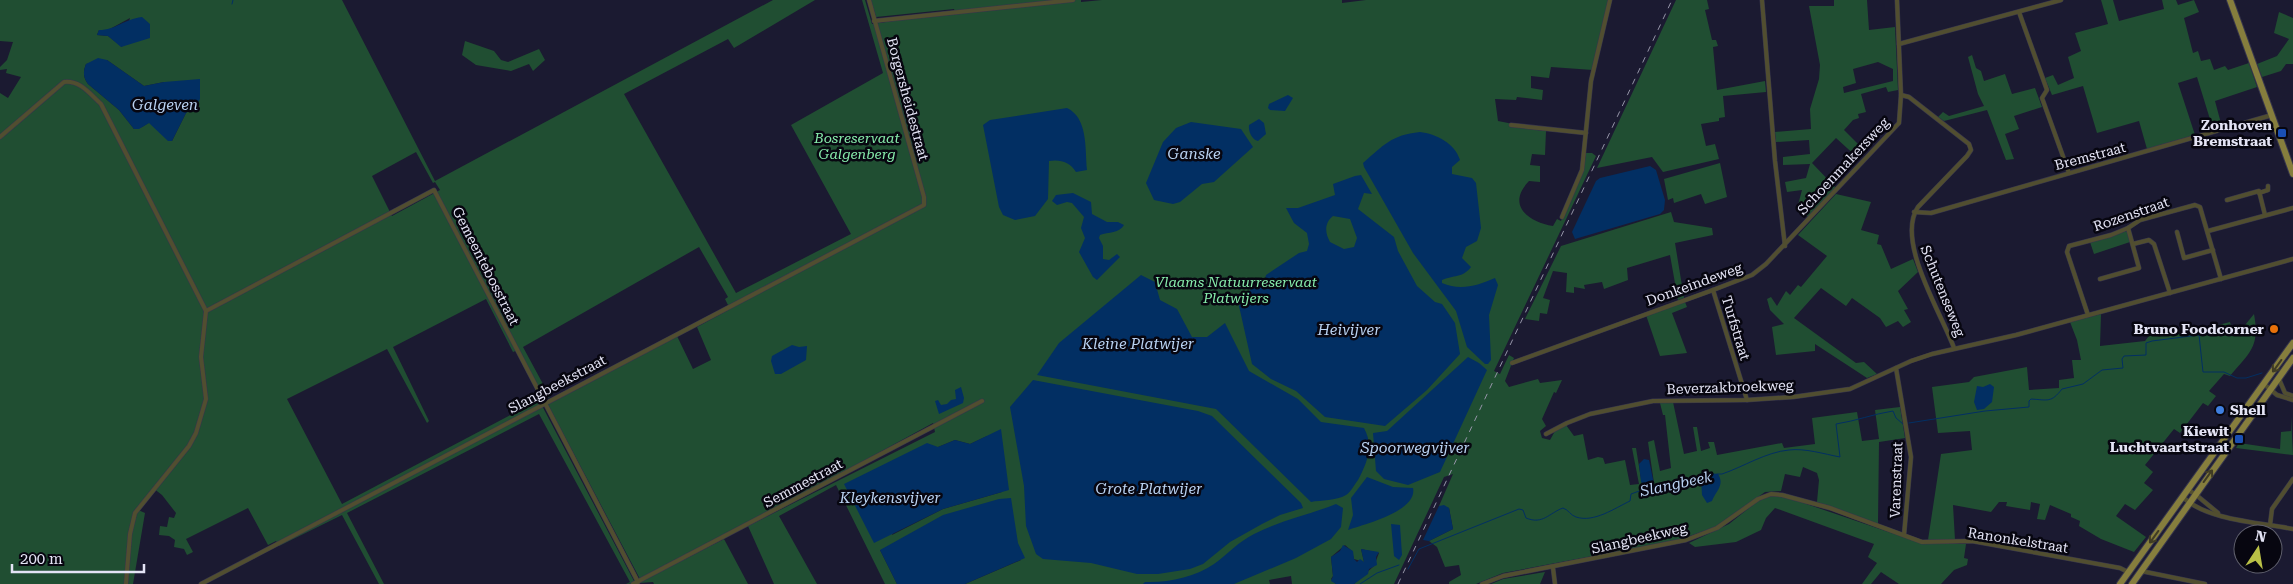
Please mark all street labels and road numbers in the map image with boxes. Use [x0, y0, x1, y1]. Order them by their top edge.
street label: Borgersheidestraat [884, 36, 932, 162]
street label: Schoenmakersweg [1794, 114, 1892, 218]
street label: Bremstraat [2053, 139, 2127, 173]
street label: Rozenstraat [2091, 194, 2171, 234]
street label: Gemeentebosstraat [449, 204, 523, 328]
street label: Schutenseweg [1917, 243, 1969, 339]
street label: Donkeindeweg [1644, 259, 1744, 309]
street label: Turfstraat [1719, 294, 1753, 362]
street label: Slangbeekstraat [505, 352, 609, 416]
street label: Beverzakbroekweg [1666, 377, 1794, 397]
street label: Varenstraat [1887, 442, 1905, 518]
street label: Semmestraat [761, 455, 845, 511]
street label: Slangbeekweg [1590, 519, 1688, 557]
street label: Ranonkelstraat [1967, 524, 2069, 556]

